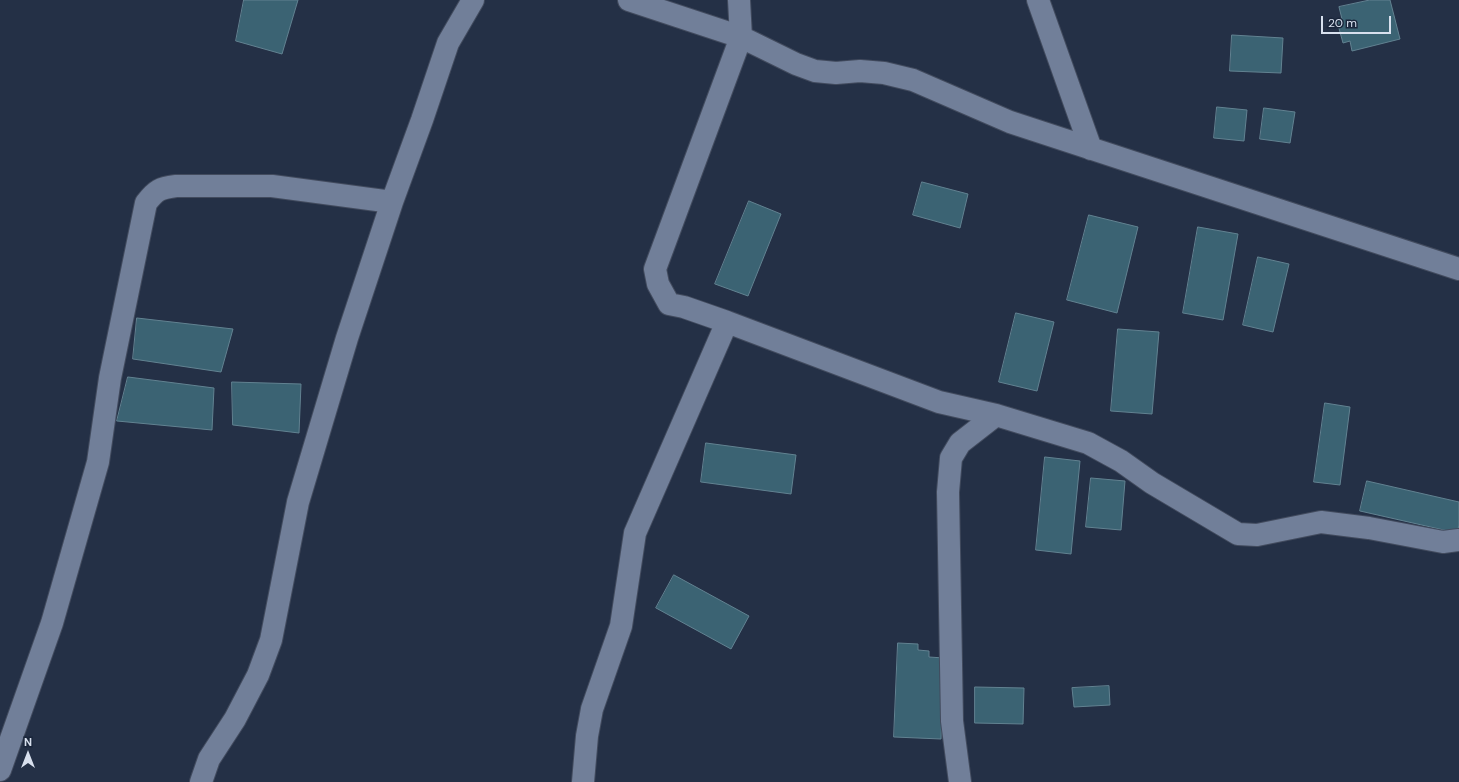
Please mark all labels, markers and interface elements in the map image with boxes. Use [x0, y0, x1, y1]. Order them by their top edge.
scale bar [1323, 8, 1393, 34]
text: 20 m [1328, 15, 1357, 31]
north arrow [8, 734, 48, 774]
text: N [24, 735, 32, 749]

